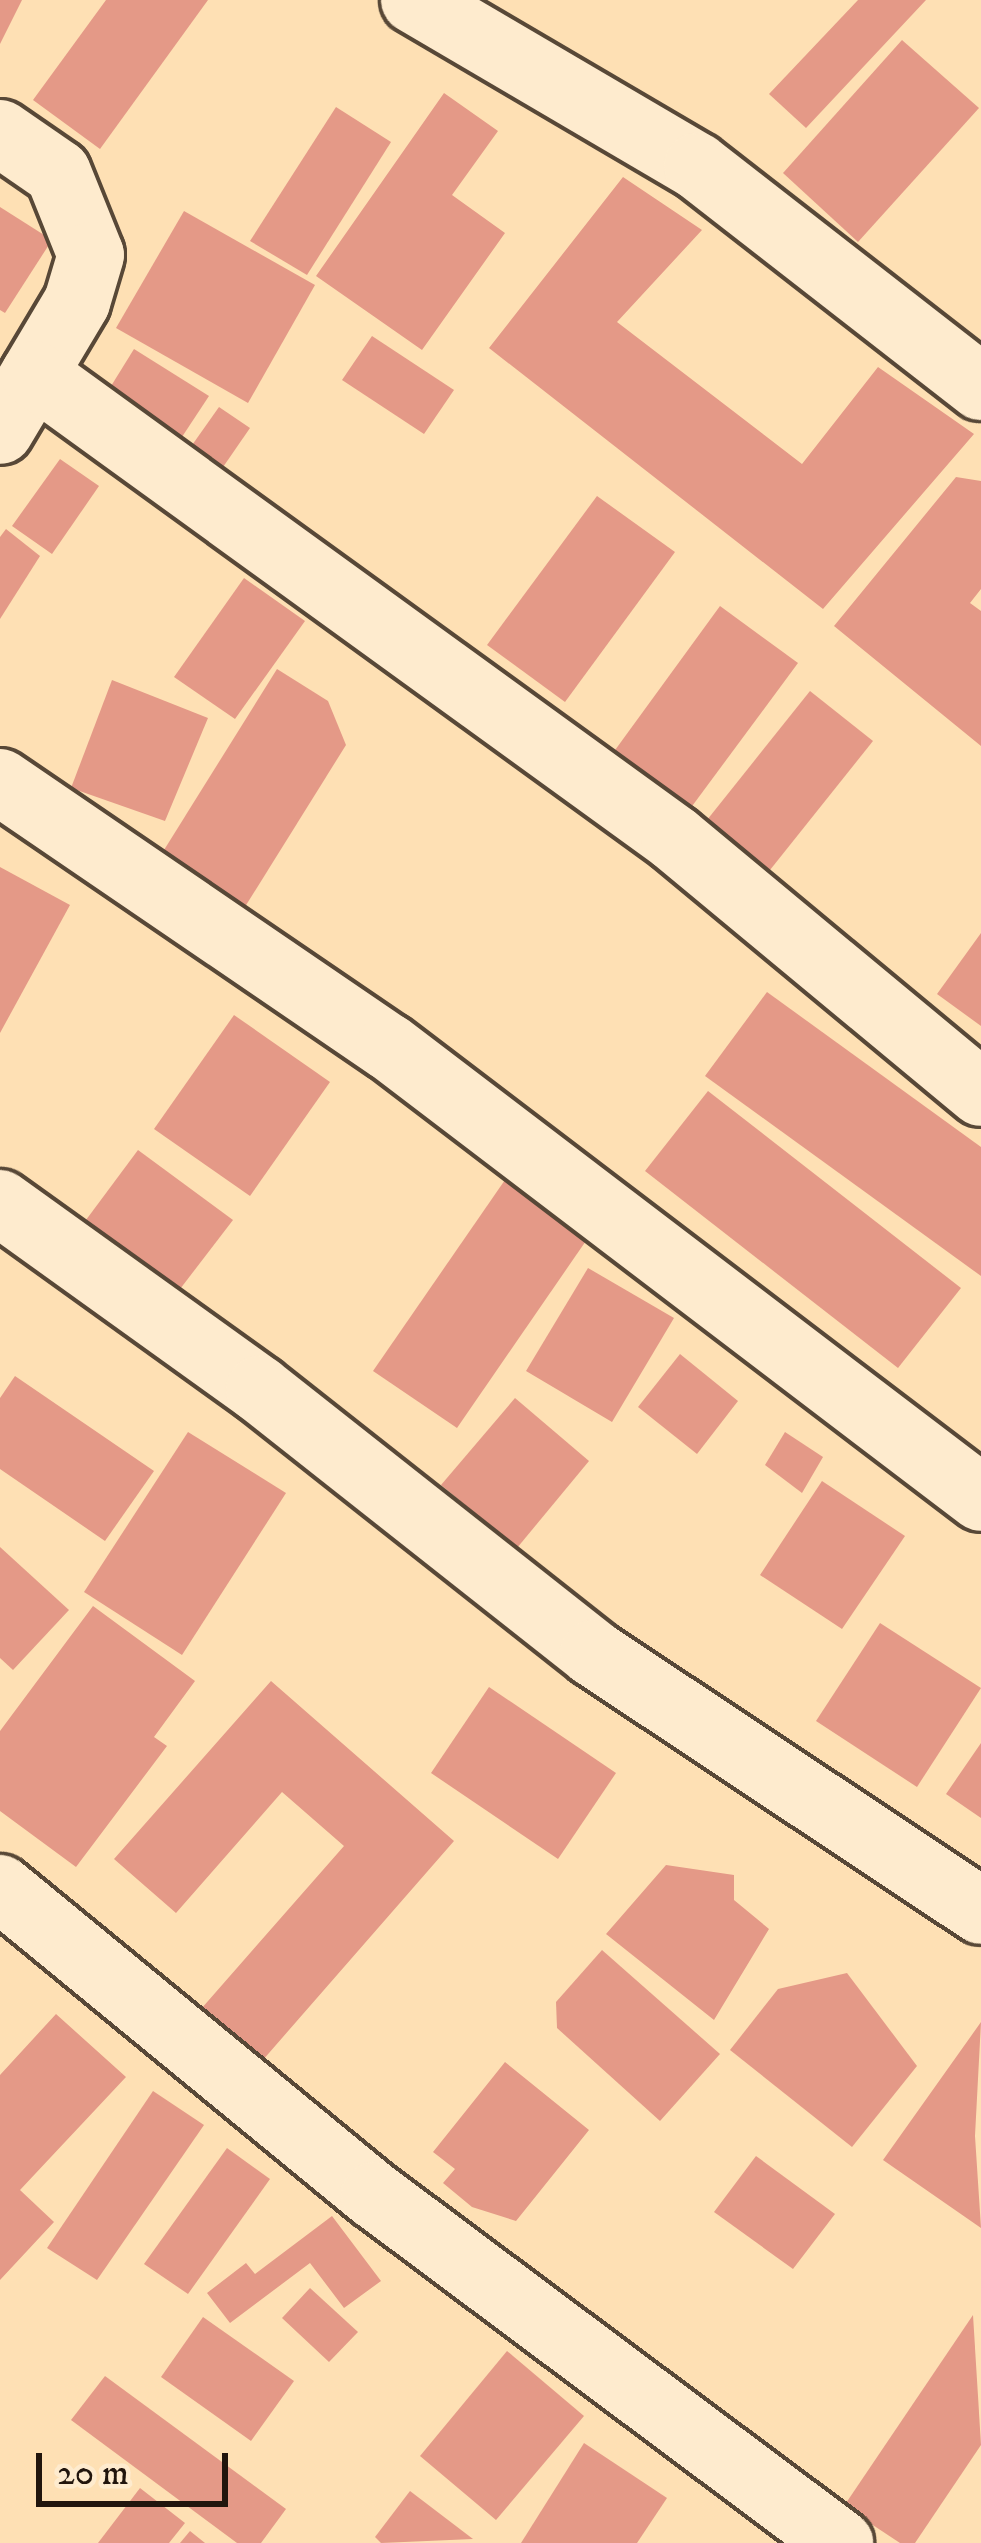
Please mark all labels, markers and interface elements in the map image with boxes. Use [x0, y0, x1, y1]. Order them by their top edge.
scale bar [42, 2429, 234, 2503]
text: 20 m [57, 2451, 129, 2496]

